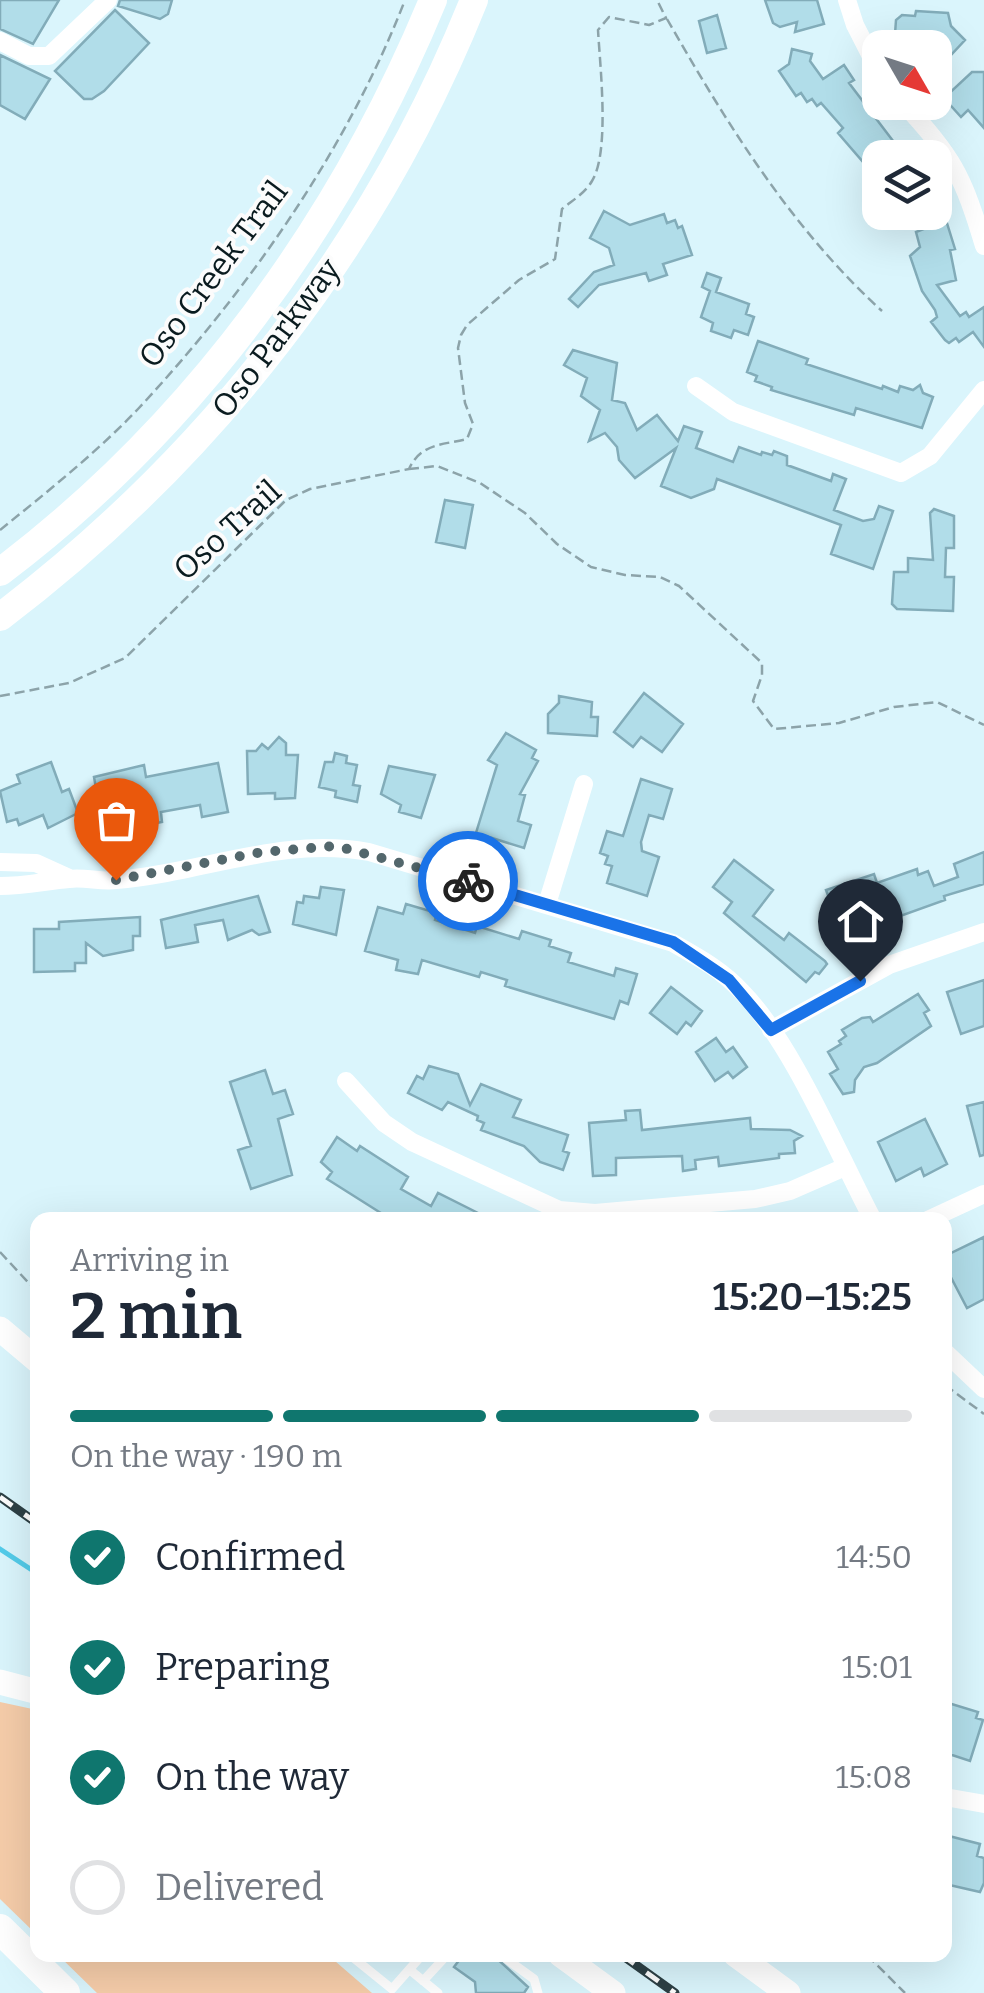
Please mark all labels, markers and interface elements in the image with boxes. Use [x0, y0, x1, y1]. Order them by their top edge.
north arrow [862, 30, 952, 120]
map controls [862, 30, 952, 230]
button: layers [862, 140, 952, 230]
street label: Oso Creek Trail [130, 173, 296, 375]
street label: Oso Parkway [204, 250, 349, 425]
street label: Oso Trail [166, 472, 288, 588]
pin [74, 778, 159, 881]
icon: bag [89, 793, 144, 848]
courier [418, 831, 518, 931]
icon: bike [441, 854, 496, 909]
pin [818, 879, 903, 982]
icon: home [833, 894, 888, 949]
text: Arriving in [70, 1241, 229, 1279]
text: 15:20–15:25 [713, 1274, 912, 1320]
text: 2 min [70, 1277, 242, 1355]
text: On the way · 190 m [70, 1437, 342, 1475]
icon: check [70, 1530, 125, 1585]
text: Confirmed [155, 1534, 345, 1580]
text: 14:50 [836, 1538, 912, 1576]
icon: check [70, 1640, 125, 1695]
text: Preparing [155, 1644, 330, 1690]
text: 15:01 [842, 1648, 912, 1686]
icon: check [70, 1750, 125, 1805]
text: On the way [155, 1754, 349, 1800]
text: 15:08 [835, 1758, 912, 1796]
text: Delivered [155, 1864, 324, 1910]

